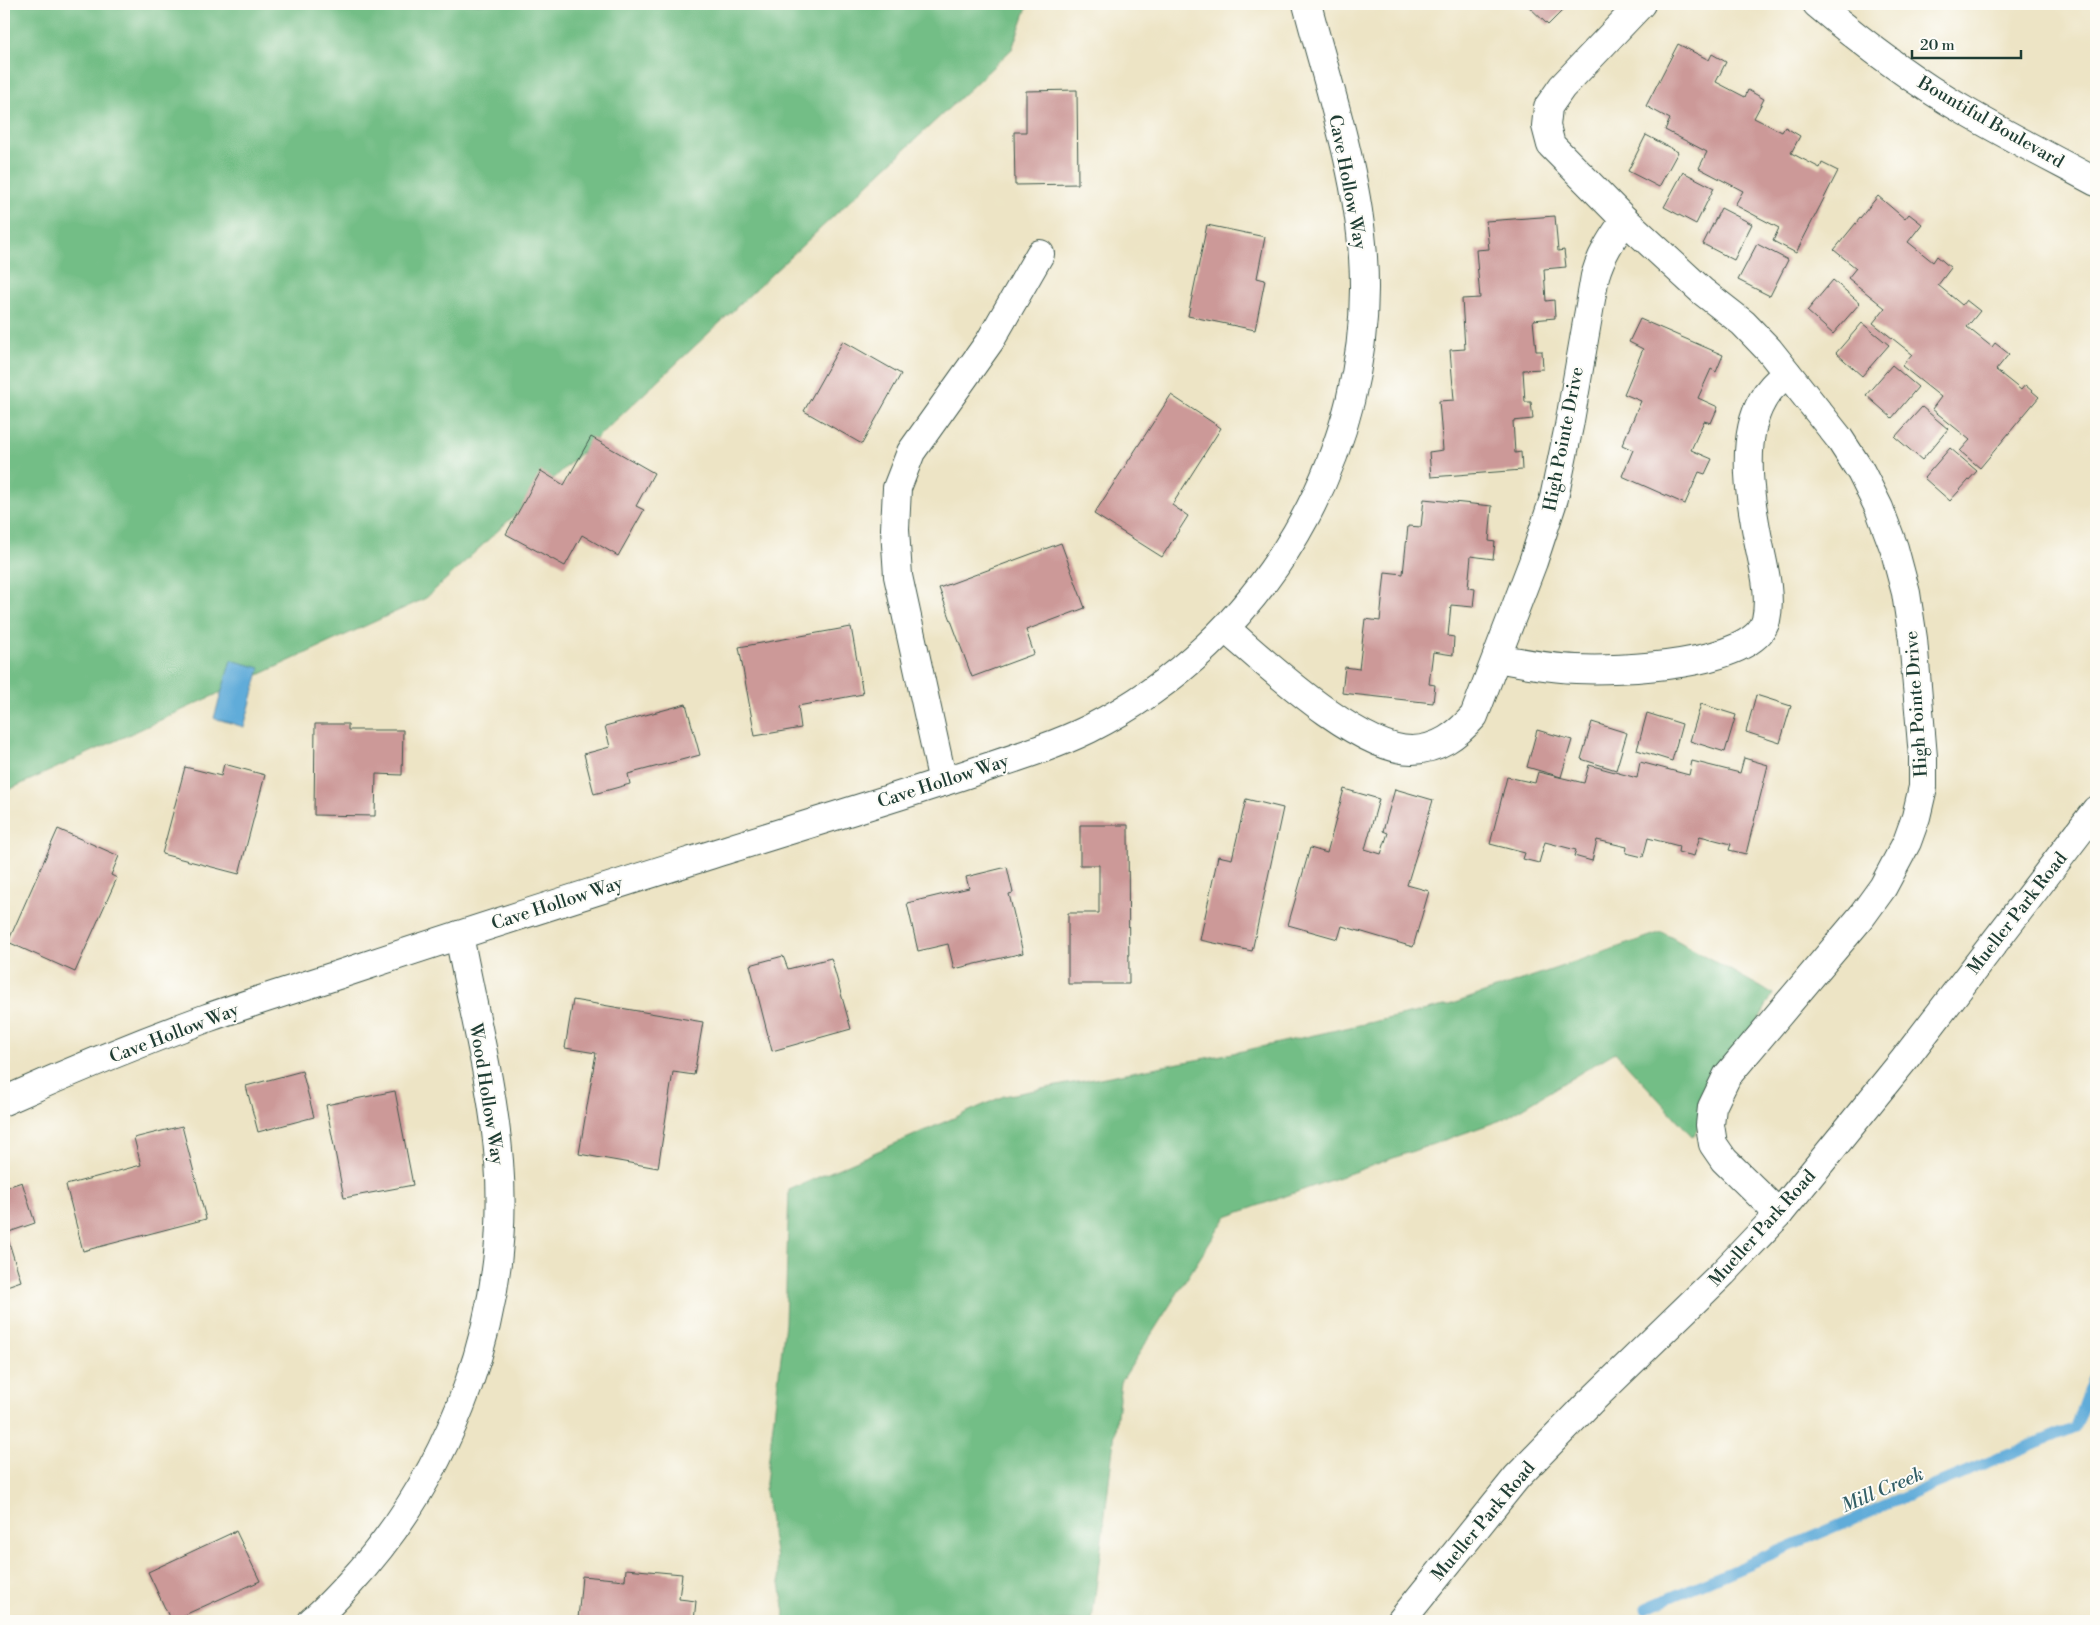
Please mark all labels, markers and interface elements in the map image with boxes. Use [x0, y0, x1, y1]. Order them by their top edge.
scale bar [1912, 28, 2021, 60]
text: 20 m [1920, 36, 1955, 55]
street label: Bountiful Boulevard [1913, 71, 2069, 174]
street label: Cave Hollow Way [1323, 113, 1372, 252]
street label: High Pointe Drive [1538, 365, 1589, 513]
street label: High Pointe Drive [1900, 630, 1933, 778]
street label: Cave Hollow Way [875, 749, 1012, 814]
street label: Mueller Park Road [1962, 847, 2073, 979]
street label: Cave Hollow Way [489, 871, 626, 936]
street label: Cave Hollow Way [106, 998, 242, 1069]
street label: Wood Hollow Way [464, 1021, 509, 1167]
street label: Mueller Park Road [1704, 1165, 1821, 1292]
street label: Mueller Park Road [1427, 1456, 1541, 1586]
water label: Mill Creek [1838, 1462, 1927, 1518]

